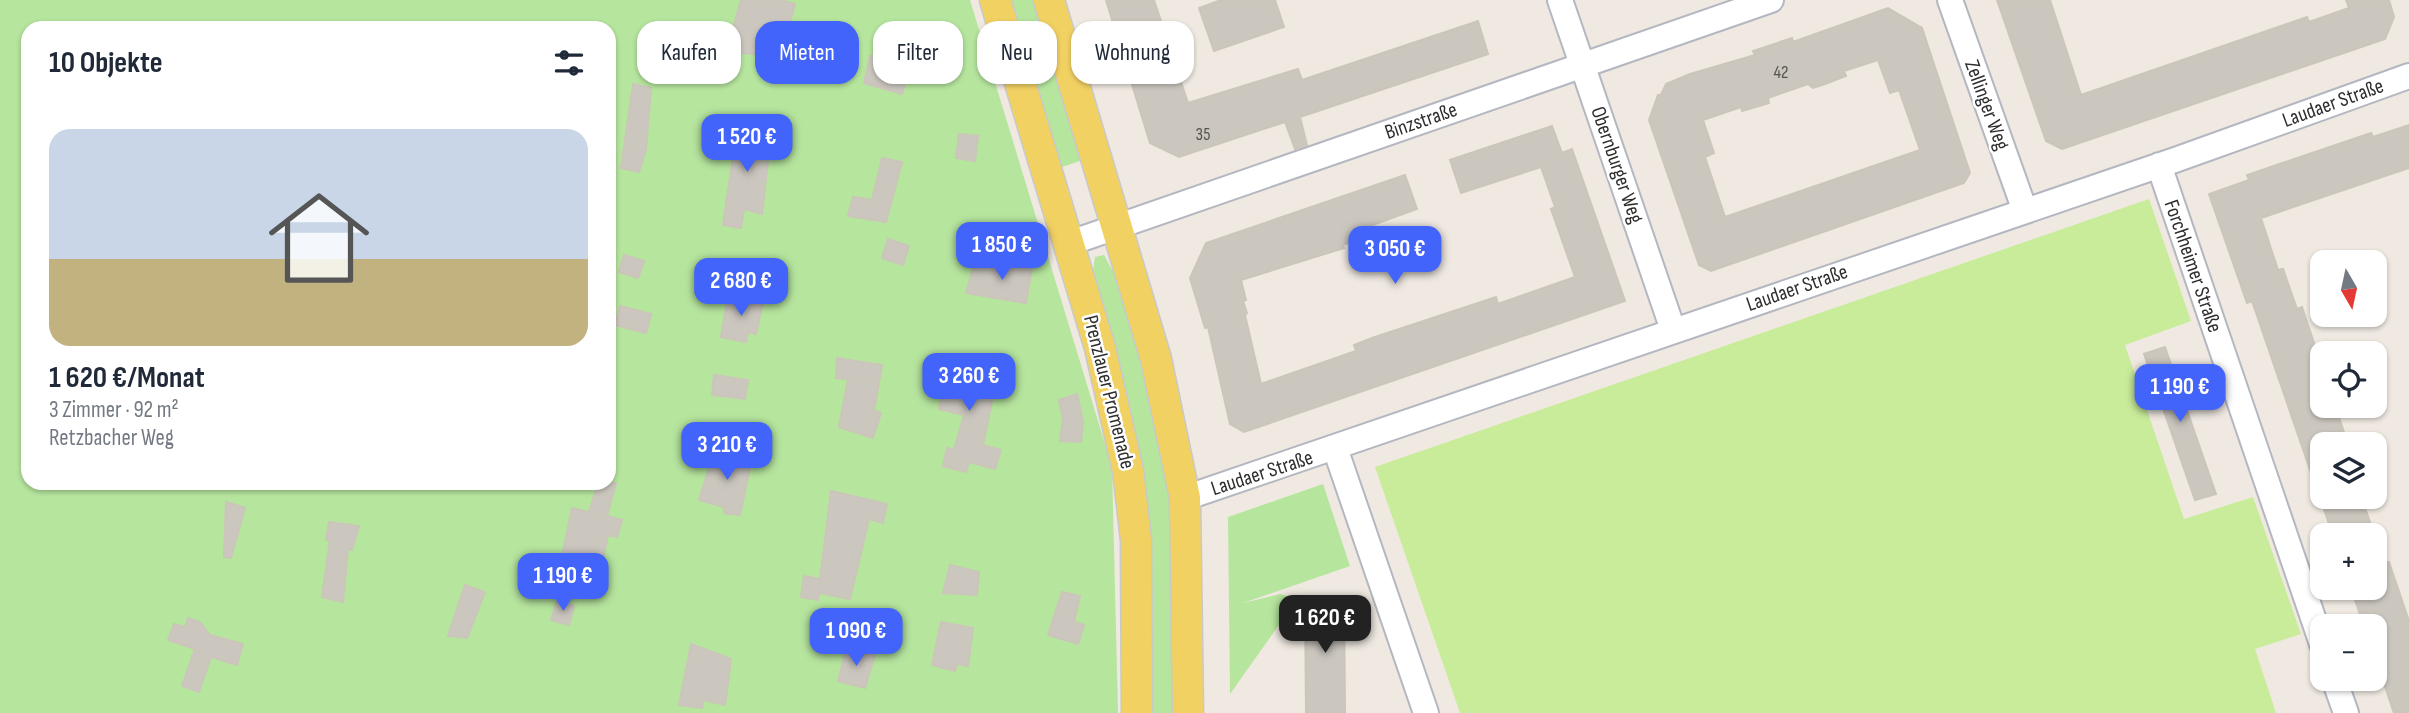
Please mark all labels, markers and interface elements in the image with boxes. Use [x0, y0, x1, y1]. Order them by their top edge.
chip: Kaufen [637, 21, 741, 84]
chip: Mieten [755, 21, 859, 84]
chip: Filter [873, 21, 963, 84]
chip: Neu [977, 21, 1057, 84]
chip: Wohnung [1071, 21, 1194, 84]
icon: filters [550, 44, 588, 82]
text: 10 Objekte [49, 45, 162, 81]
street label: Zellinger Weg [1959, 57, 2015, 153]
house number: 42 [1773, 62, 1789, 83]
street label: Laudaer Straße [2279, 73, 2387, 133]
street label: Binzstraße [1382, 97, 1460, 145]
street label: Obernburger Weg [1585, 103, 1649, 227]
pin: 1 520 € [682, 114, 812, 174]
text: 1 520 € [717, 123, 777, 151]
house number: 35 [1196, 124, 1210, 145]
icon: home [256, 175, 382, 301]
street label: Forchheimer Straße [2159, 196, 2227, 336]
pin: 1 850 € [937, 222, 1067, 282]
pin: 3 050 € [1330, 226, 1460, 286]
text: 1 850 € [972, 231, 1032, 259]
text: 3 050 € [1364, 235, 1426, 263]
north arrow [2310, 250, 2387, 327]
map controls [2310, 250, 2387, 691]
pin: 2 680 € [676, 258, 806, 318]
street label: Laudaer Straße [1743, 259, 1851, 317]
text: 2 680 € [710, 267, 772, 295]
street label: Prenzlauer Promenade [1078, 313, 1140, 471]
button: locate [2310, 341, 2387, 418]
pin: 3 260 € [904, 354, 1034, 413]
text: 1 620 €/Monat [49, 360, 205, 396]
text: 3 260 € [938, 362, 1000, 390]
pin: 1 190 € [2115, 364, 2245, 424]
text: 1 190 € [2151, 373, 2209, 401]
text: 3 Zimmer · 92 m² [49, 396, 179, 424]
pin: 3 210 € [662, 422, 792, 482]
text: Retzbacher Weg [49, 424, 174, 452]
text: 3 210 € [697, 431, 757, 459]
button: layers [2310, 432, 2387, 509]
street label: Laudaer Straße [1208, 445, 1316, 501]
button: + [2310, 523, 2387, 600]
pin: 1 190 € [498, 554, 628, 613]
text: 1 190 € [534, 562, 592, 590]
pin: 1 620 € [1260, 596, 1390, 655]
text: 1 620 € [1295, 604, 1355, 632]
pin: 1 090 € [791, 608, 921, 668]
button: − [2310, 614, 2387, 691]
text: 1 090 € [826, 617, 886, 645]

